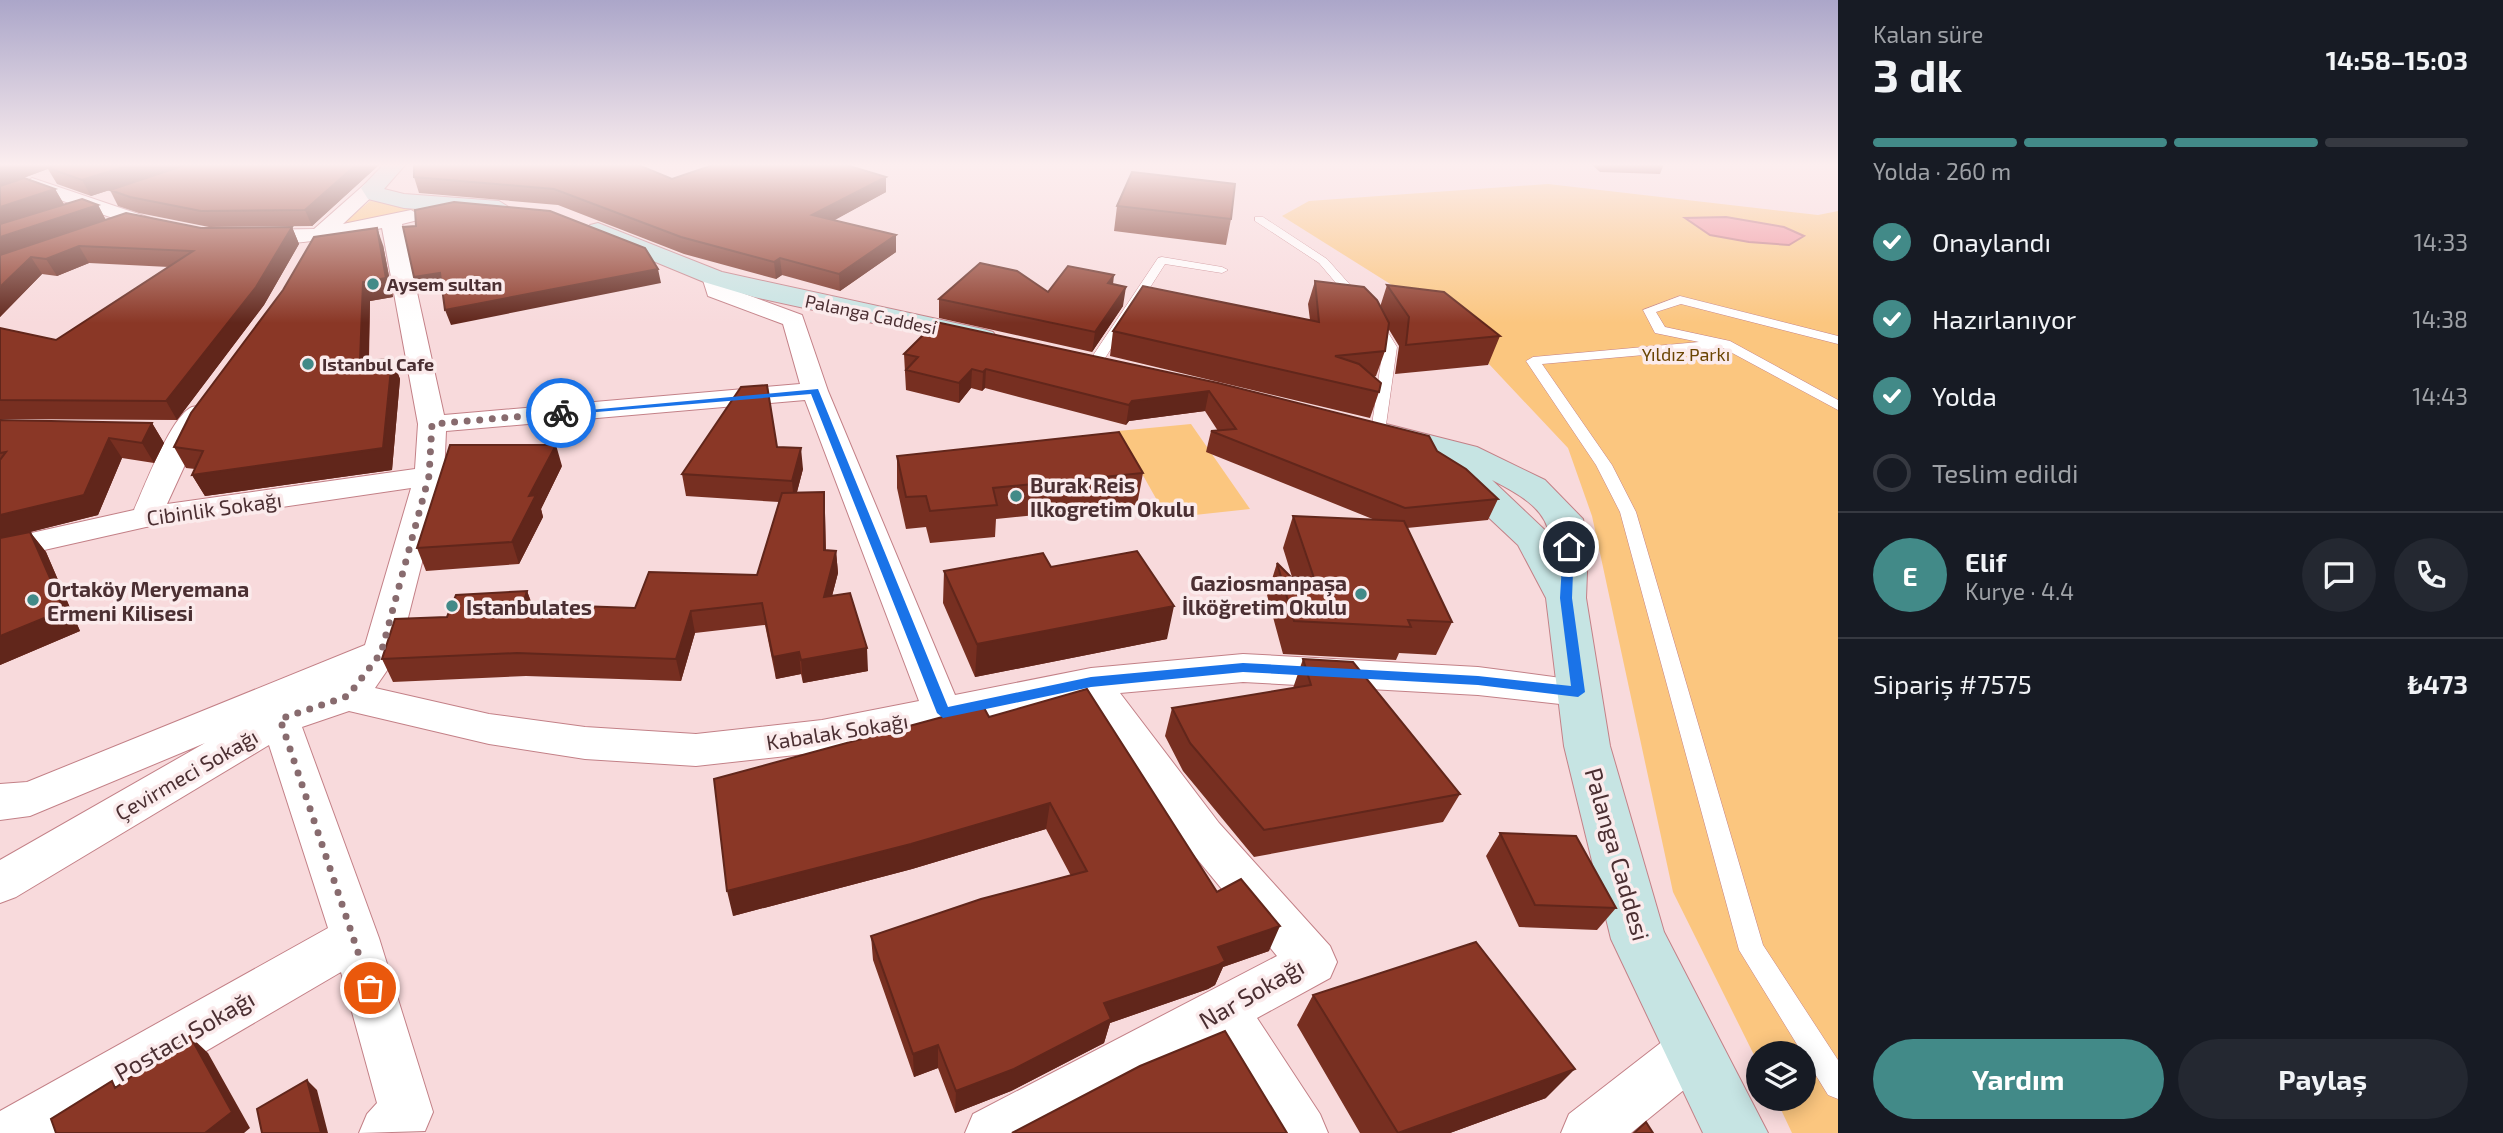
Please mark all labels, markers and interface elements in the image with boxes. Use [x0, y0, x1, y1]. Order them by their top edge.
text: Kalan süre [1873, 20, 1983, 48]
text: 14:58–15:03 [2326, 44, 2468, 75]
text: 3 dk [1873, 46, 1962, 101]
text: Yolda · 260 m [1873, 157, 2011, 185]
icon: check [1873, 223, 1911, 261]
text: Onaylandı [1932, 226, 2051, 257]
text: 14:33 [2414, 228, 2468, 256]
place label: Aysem sultan [387, 273, 502, 295]
marker: Aysem sultan [365, 276, 381, 292]
street label: Palanga Caddesi [803, 289, 939, 339]
icon: check [1873, 300, 1911, 338]
text: Hazırlanıyor [1932, 303, 2076, 334]
text: 14:38 [2413, 305, 2468, 333]
park label: Yıldız Parkı [1642, 343, 1730, 365]
place label: Istanbul Cafe [322, 353, 434, 375]
marker: Istanbul Cafe [300, 356, 316, 372]
icon: check [1873, 377, 1911, 415]
courier [526, 378, 596, 448]
text: Yolda [1932, 380, 1997, 411]
text: 14:43 [2412, 382, 2468, 410]
icon: bike [542, 394, 580, 432]
text: Teslim edildi [1932, 457, 2079, 488]
place label: Burak Reis Ilkogretim Okulu [1030, 472, 1195, 521]
street label: Cibinlik Sokağı [145, 486, 283, 530]
marker: Burak Reis Ilkogretim Okulu [1008, 488, 1024, 504]
pin [1539, 517, 1599, 577]
icon: home [1550, 528, 1588, 566]
button: chat [2302, 538, 2376, 612]
button: phone [2394, 538, 2468, 612]
text: Elif [1965, 546, 2006, 577]
text: E [1902, 560, 1918, 591]
place label: Gaziosmanpaşa İlköğretim Okulu [1182, 570, 1347, 619]
place label: Ortaköy Meryemana Ermeni Kilisesi [47, 576, 249, 625]
text: Kurye · 4.4 [1965, 577, 2074, 605]
marker: Gaziosmanpaşa İlköğretim Okulu [1353, 586, 1369, 602]
marker: Ortaköy Meryemana Ermeni Kilisesi [25, 592, 41, 608]
place label: Istanbulates [466, 594, 592, 619]
marker: Istanbulates [444, 598, 460, 614]
text: Sipariş #7575 [1873, 668, 2032, 699]
text: ₺473 [2407, 668, 2468, 699]
street label: Kabalak Sokağı [764, 707, 910, 755]
street label: Çevirmeci Sokağı [110, 723, 263, 827]
street label: Palanga Caddesi [1579, 764, 1657, 944]
street label: Nar Sokağı [1193, 951, 1309, 1035]
pin [340, 958, 400, 1018]
icon: bag [351, 969, 389, 1007]
street label: Postacı Sokağı [109, 983, 259, 1087]
button: Yardım [1873, 1039, 2164, 1119]
button: Paylaş [2178, 1039, 2468, 1119]
map controls [1746, 1041, 1816, 1111]
button: layers [1746, 1041, 1816, 1111]

